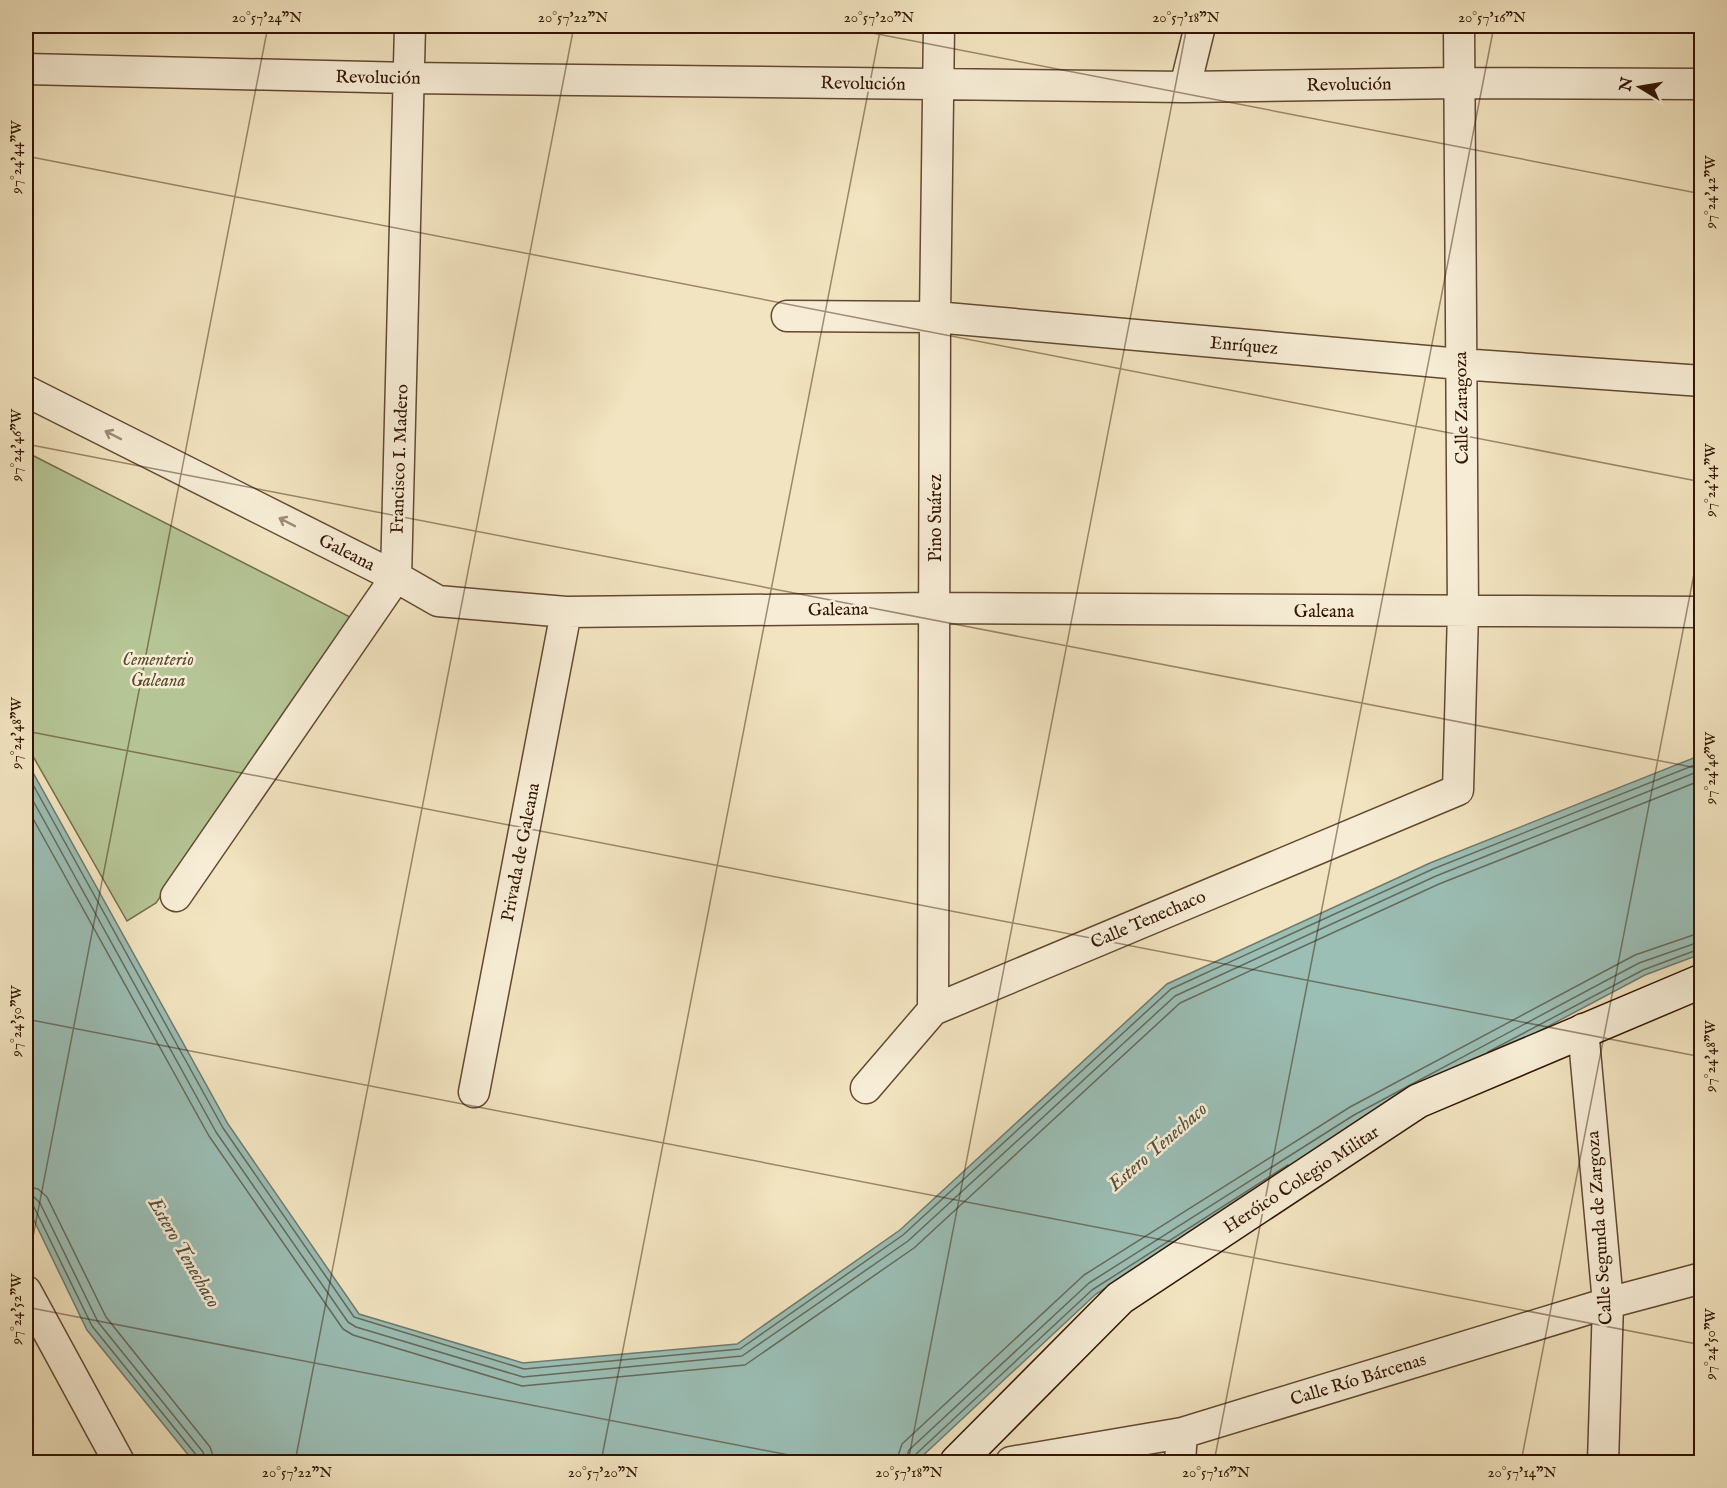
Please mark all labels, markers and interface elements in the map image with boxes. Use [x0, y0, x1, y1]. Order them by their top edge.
text: 20°57'24"N [232, 8, 302, 27]
text: 20°57'22"N [538, 8, 608, 27]
text: 20°57'20"N [844, 8, 914, 27]
text: 20°57'18"N [1152, 8, 1220, 27]
text: 20°57'16"N [1458, 8, 1526, 27]
north arrow [1610, 57, 1670, 117]
street label: Revolución [335, 66, 421, 91]
street label: Revolución [820, 72, 906, 97]
street label: Revolución [1306, 73, 1392, 98]
text: N [1616, 76, 1638, 94]
text: 97°24'44"W [7, 120, 26, 195]
text: 97°24'42"W [1701, 155, 1720, 230]
street label: Enríquez [1209, 332, 1279, 361]
street label: Calle Zaragoza [1450, 351, 1475, 465]
street label: Francisco I. Madero [386, 384, 415, 534]
text: 97°24'46"W [7, 408, 26, 482]
one-way arrow [105, 429, 123, 440]
text: 97°24'44"W [1701, 443, 1720, 518]
street label: Pino Suárez [925, 474, 948, 562]
one-way arrow [279, 516, 297, 528]
street label: Galeana [314, 529, 379, 577]
street label: Galeana [808, 598, 869, 623]
street label: Galeana [1294, 601, 1354, 624]
park label: Cementerio Galeana [122, 649, 194, 693]
text: 97°24'48"W [7, 696, 26, 770]
text: 97°24'46"W [1701, 731, 1720, 805]
street label: Privada de Galeana [497, 781, 546, 924]
street label: Calle Tenechaco [1088, 886, 1210, 955]
text: 97°24'50"W [7, 985, 26, 1058]
text: 97°24'48"W [1701, 1019, 1720, 1093]
water label: Estero Tenechaco [1102, 1097, 1213, 1198]
street label: Heróico Colegio Militar [1219, 1121, 1385, 1239]
street label: Calle Segunda de Zargoza [1582, 1130, 1619, 1326]
water label: Estero Tenechaco [141, 1192, 225, 1313]
text: 97°24'52"W [7, 1273, 26, 1346]
text: 97°24'50"W [1701, 1308, 1720, 1381]
street label: Calle Río Bárcenas [1288, 1349, 1429, 1412]
text: 20°57'22"N [262, 1463, 332, 1482]
text: 20°57'20"N [568, 1463, 638, 1482]
text: 20°57'18"N [875, 1463, 943, 1482]
text: 20°57'16"N [1182, 1463, 1250, 1482]
text: 20°57'14"N [1487, 1463, 1557, 1482]

